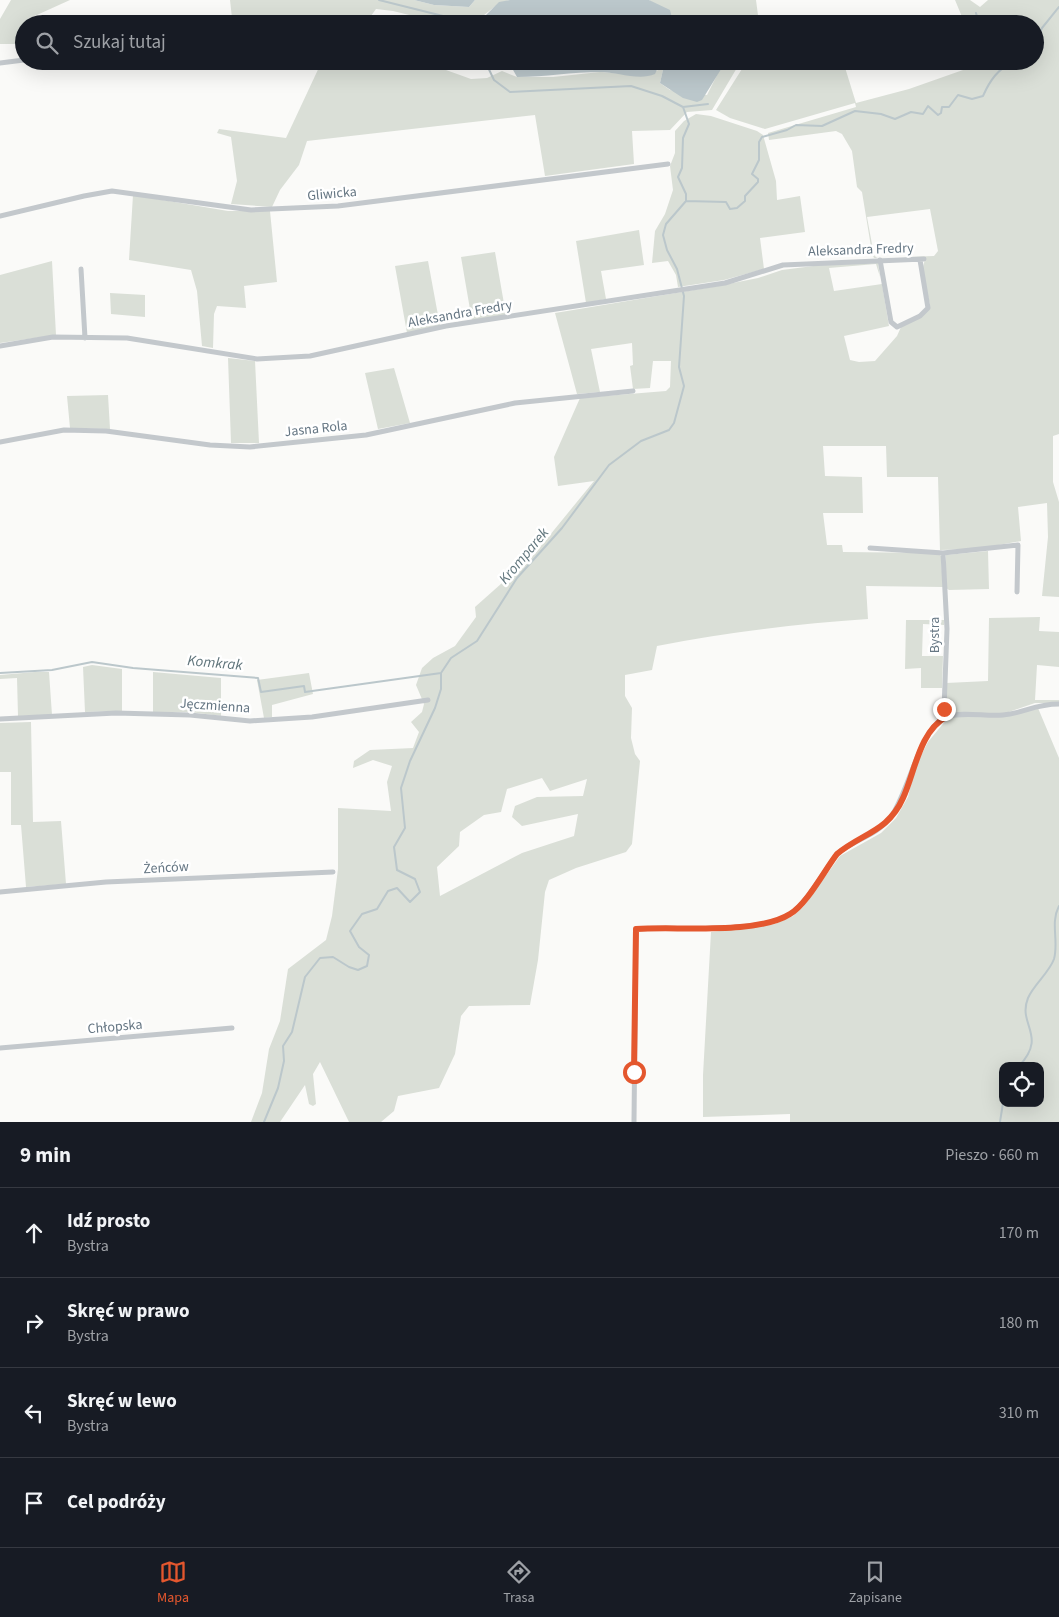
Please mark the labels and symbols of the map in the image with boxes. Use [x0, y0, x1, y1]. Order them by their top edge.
street label: Gliwicka [307, 182, 357, 206]
street label: Aleksandra Fredry [808, 238, 915, 262]
street label: Aleksandra Fredry [406, 295, 514, 333]
street label: Jasna Rola [284, 416, 348, 442]
water label: Kromparek [494, 522, 555, 589]
street label: Bystra [925, 617, 945, 653]
water label: Komkrak [187, 650, 244, 676]
street label: Jęczmienna [179, 694, 251, 718]
route end [933, 698, 956, 721]
street label: Żeńców [143, 857, 189, 879]
street label: Chłopska [87, 1015, 143, 1039]
route start [623, 1061, 646, 1084]

